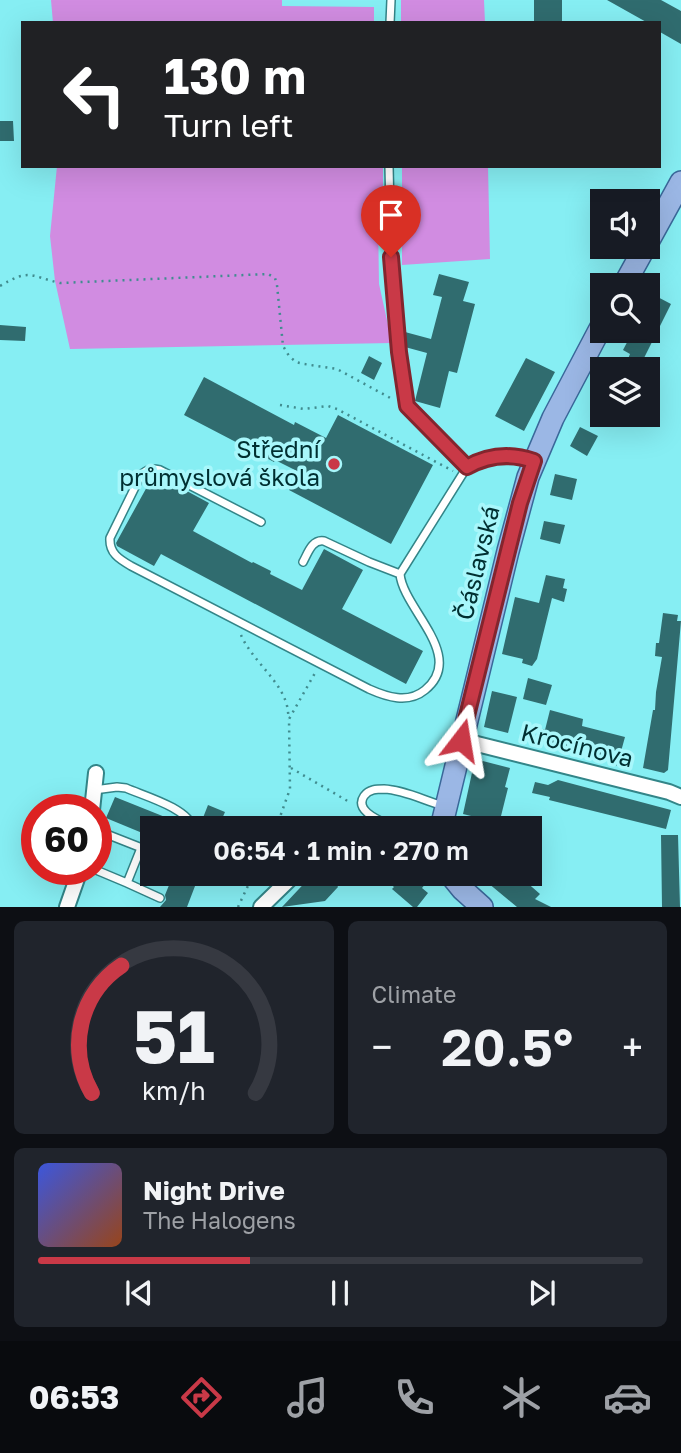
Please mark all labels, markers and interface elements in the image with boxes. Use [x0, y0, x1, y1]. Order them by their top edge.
text: 130 m [164, 46, 306, 105]
icon: left [49, 49, 140, 140]
text: Turn left [164, 106, 293, 144]
pin [361, 185, 421, 257]
map controls [590, 189, 660, 427]
button: sound [590, 189, 660, 259]
icon: arrive [372, 196, 410, 234]
button: search [590, 273, 660, 343]
button: layers [590, 357, 660, 427]
place label: Střední průmyslová škola [119, 434, 322, 491]
marker: Střední průmyslová škola [326, 456, 342, 472]
street label: Čáslavská [448, 503, 505, 623]
position arrow [424, 703, 498, 777]
street label: Krocínova [518, 717, 636, 772]
speed limit sign: 60 [21, 794, 112, 885]
text: 06:54 · 1 min · 270 m [213, 835, 469, 866]
text: Climate [372, 980, 456, 1008]
text: 51 [133, 993, 215, 1080]
text: 20.5° [441, 1015, 573, 1077]
text: − [372, 1024, 392, 1069]
text: + [622, 1024, 643, 1069]
text: km/h [142, 1075, 206, 1106]
text: Night Drive [143, 1175, 285, 1206]
text: The Halogens [143, 1206, 296, 1234]
icon: previous [120, 1274, 158, 1312]
icon: pause [321, 1274, 359, 1312]
icon: next [523, 1274, 561, 1312]
icon: directions [177, 1373, 226, 1422]
icon: music [283, 1373, 332, 1422]
icon: phone [390, 1373, 439, 1422]
icon: climate [497, 1373, 546, 1422]
icon: car [603, 1373, 652, 1422]
text: 06:53 [29, 1378, 119, 1416]

